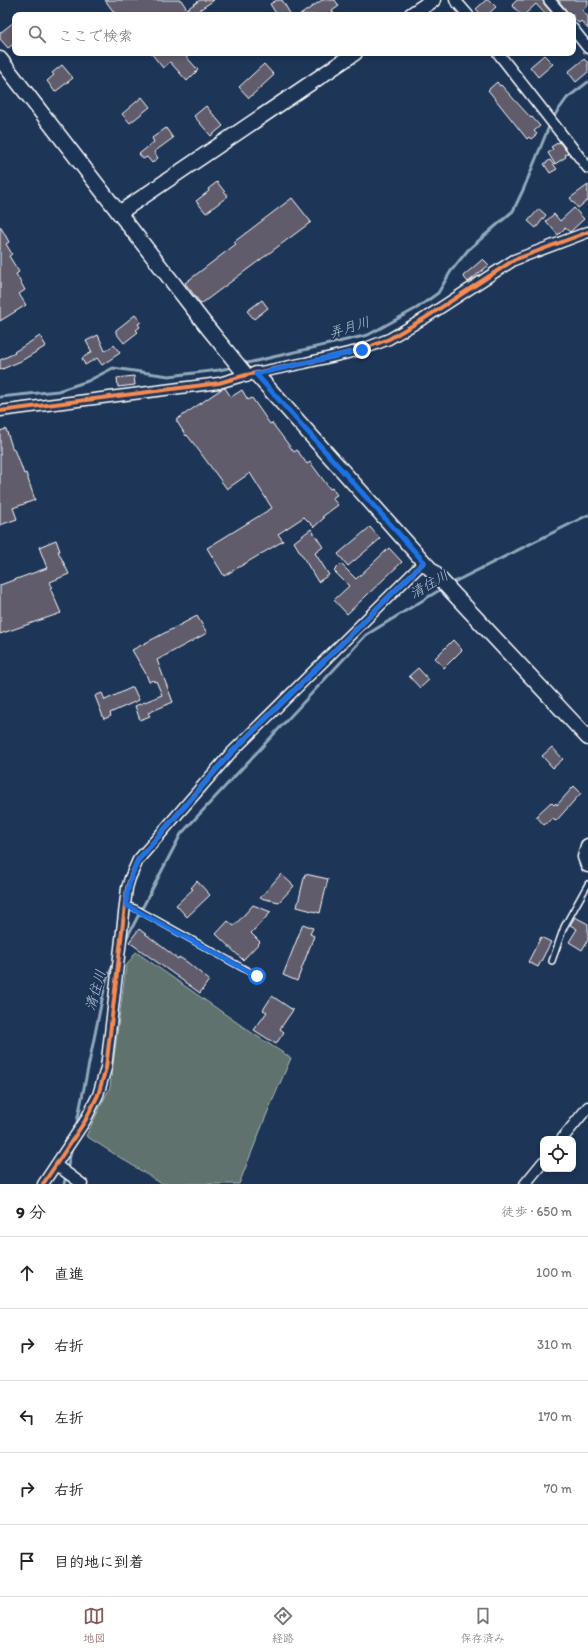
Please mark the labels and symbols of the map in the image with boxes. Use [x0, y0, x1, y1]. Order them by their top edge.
water label: 弄月川 [327, 313, 372, 342]
route end [353, 341, 371, 359]
water label: 清住川 [407, 567, 452, 602]
route start [248, 967, 266, 985]
water label: 清住川 [82, 968, 109, 1013]

